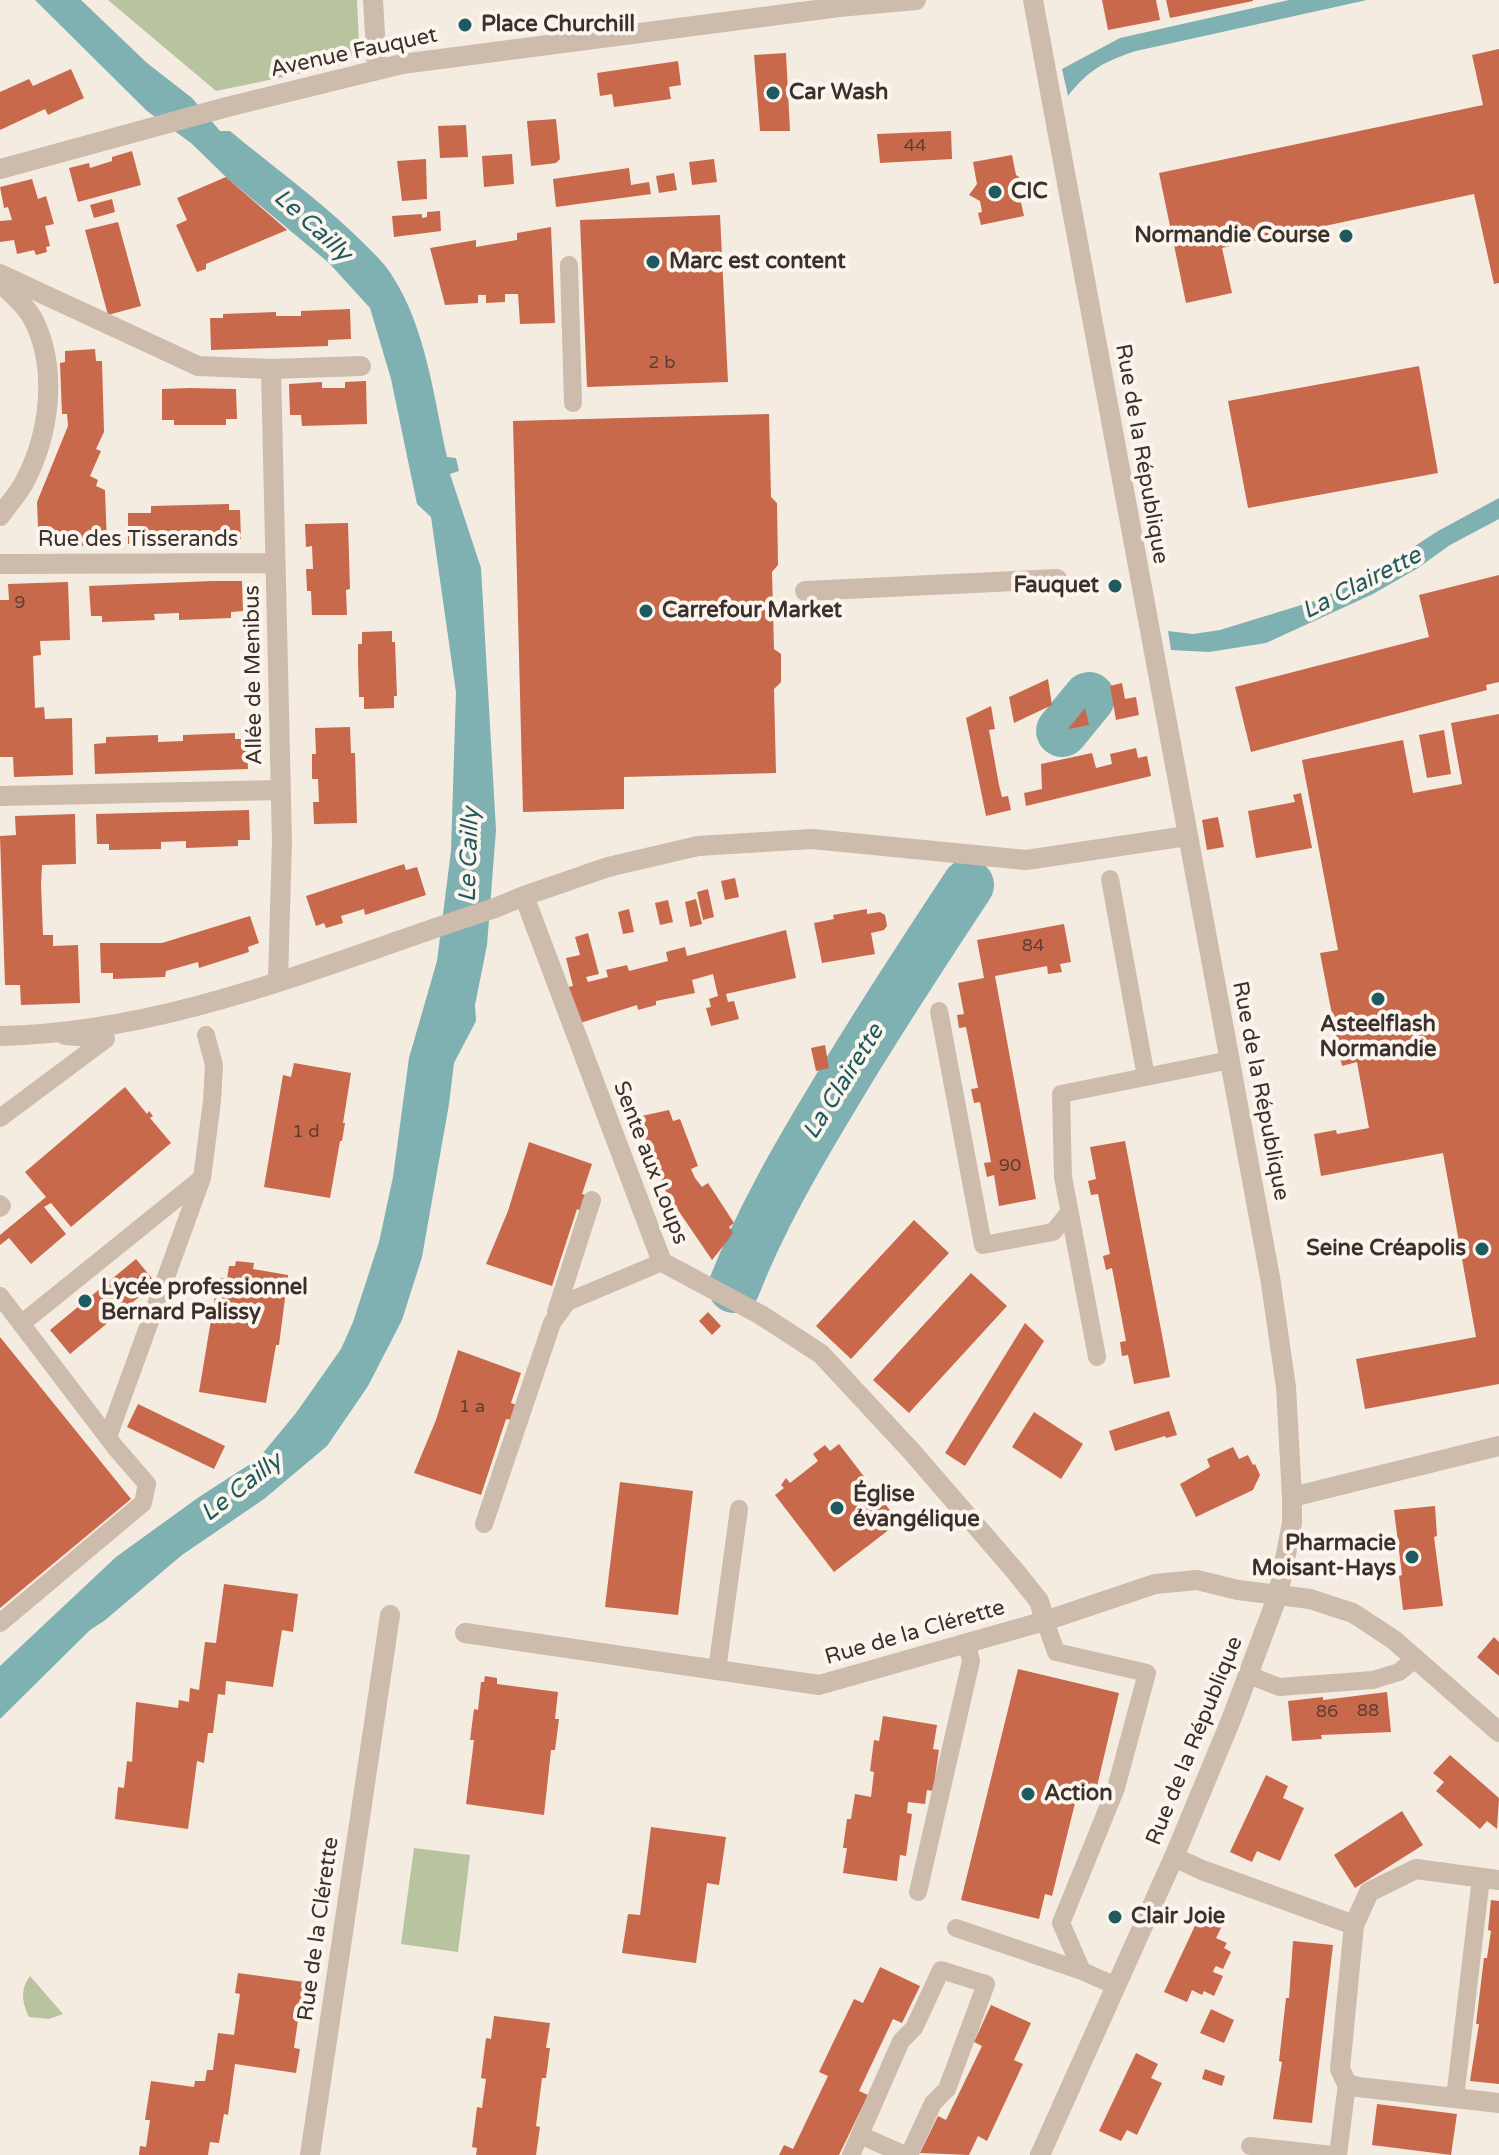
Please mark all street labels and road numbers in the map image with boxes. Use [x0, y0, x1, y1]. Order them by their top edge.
street label: Avenue Fauquet [268, 22, 440, 84]
street label: Rue de la République [1109, 342, 1173, 566]
street label: Rue des Tisserands [38, 527, 238, 553]
street label: Allée de Menibus [239, 585, 269, 765]
street label: Rue de la République [1226, 979, 1294, 1203]
street label: Sente aux Loups [607, 1078, 693, 1248]
street label: Rue de la Clérette [822, 1595, 1008, 1671]
street label: Rue de la République [1141, 1633, 1249, 1849]
street label: Rue de la Clérette [293, 1835, 345, 2023]

